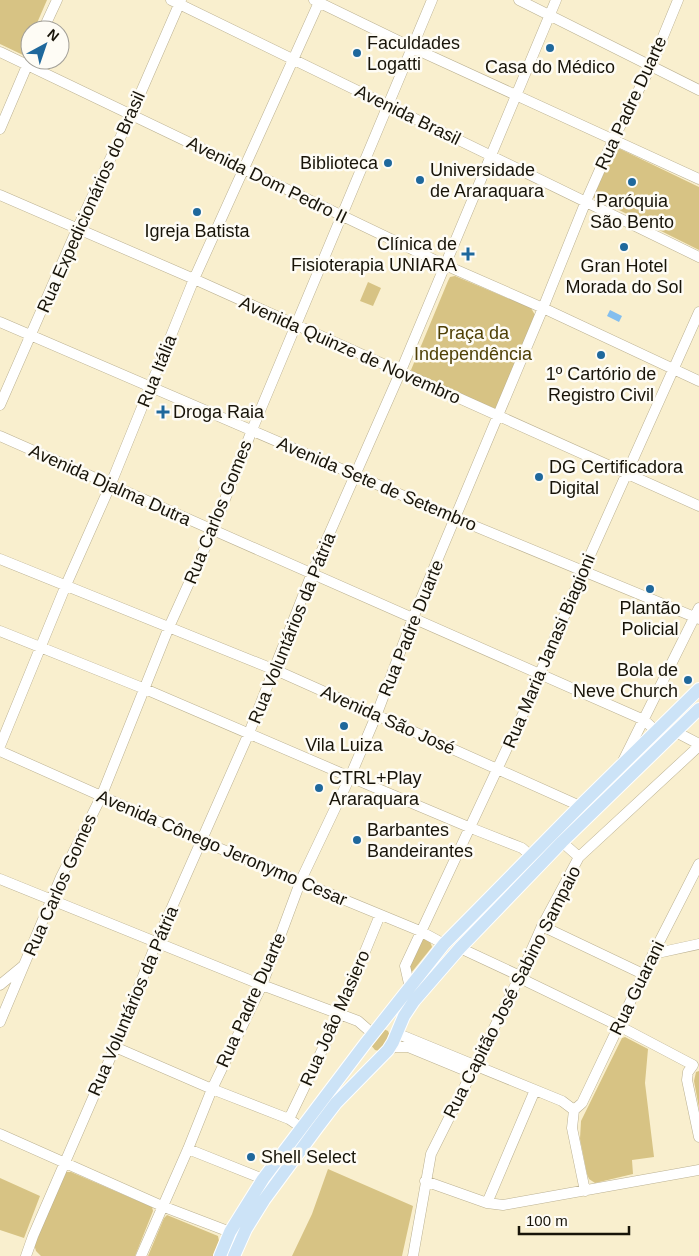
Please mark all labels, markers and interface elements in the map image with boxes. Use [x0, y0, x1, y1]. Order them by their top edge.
north arrow [20, 20, 70, 70]
text: N [44, 26, 62, 44]
place label: Faculdades Logatti [367, 33, 460, 74]
street label: Rua Padre Duarte [591, 33, 671, 173]
marker: Casa do Médico [544, 42, 556, 54]
marker: Faculdades Logatti [351, 47, 363, 59]
place label: Casa do Médico [485, 57, 615, 77]
street label: Avenida Brasil [352, 81, 464, 149]
street label: Rua Expedicionários do Brasil [33, 88, 149, 316]
street label: Avenida Dom Pedro II [184, 132, 350, 228]
place label: Biblioteca [300, 153, 379, 173]
marker: Biblioteca [382, 157, 394, 169]
place label: Universidade de Araraquara [430, 160, 545, 201]
marker: Universidade de Araraquara [414, 174, 426, 186]
marker: Paróquia São Bento [626, 176, 638, 188]
place label: Paróquia São Bento [590, 191, 674, 232]
marker: Igreja Batista [191, 206, 203, 218]
place label: Igreja Batista [144, 221, 251, 241]
place label: Clínica de Fisioterapia UNIARA [291, 234, 457, 275]
marker: Gran Hotel Morada do Sol [618, 241, 630, 253]
marker: Clínica de Fisioterapia UNIARA [461, 247, 475, 261]
place label: Gran Hotel Morada do Sol [565, 256, 683, 297]
street label: Avenida Quinze de Novembro [236, 292, 464, 408]
park label: Praça da Independência [414, 323, 533, 364]
street label: Rua Itália [133, 331, 181, 410]
marker: 1º Cartório de Registro Civil [595, 349, 607, 361]
place label: 1º Cartório de Registro Civil [546, 364, 656, 405]
place label: Droga Raia [173, 402, 265, 422]
marker: Droga Raia [157, 406, 169, 418]
street label: Avenida Sete de Setembro [274, 433, 480, 535]
street label: Rua Carlos Gomes [180, 437, 256, 587]
street label: Avenida Djalma Dutra [26, 440, 195, 530]
place label: DG Certificadora Digital [549, 457, 684, 498]
marker: DG Certificadora Digital [533, 471, 545, 483]
street label: Rua Voluntários da Pátria [244, 529, 340, 726]
street label: Rua Maria Janasi Biagioni [499, 551, 599, 751]
street label: Rua Padre Duarte [375, 557, 447, 699]
marker: Plantão Policial [644, 583, 656, 595]
place label: Plantão Policial [619, 598, 681, 639]
place label: Bola de Neve Church [573, 660, 678, 701]
marker: Bola de Neve Church [682, 674, 694, 686]
street label: Avenida São José [318, 681, 458, 759]
marker: Vila Luiza [338, 720, 350, 732]
place label: Vila Luiza [305, 735, 384, 755]
place label: CTRL+Play Araraquara [329, 768, 422, 809]
marker: CTRL+Play Araraquara [313, 782, 325, 794]
street label: Avenida Cônego Jeronymo Cesar [94, 786, 350, 910]
street label: Rua Carlos Gomes [20, 811, 100, 959]
place label: Barbantes Bandeirantes [367, 820, 473, 861]
marker: Barbantes Bandeirantes [351, 834, 363, 846]
street label: Rua Capitão José Sabino Sampaio [439, 863, 585, 1121]
street label: Rua Voluntários da Pátria [84, 902, 182, 1099]
street label: Rua Padre Duarte [212, 930, 290, 1070]
street label: Rua Guarani [606, 938, 668, 1038]
street label: Rua João Masiero [296, 947, 374, 1089]
place label: Shell Select [261, 1147, 356, 1167]
marker: Shell Select [245, 1151, 257, 1163]
scale bar [519, 1204, 629, 1236]
text: 100 m [526, 1212, 568, 1229]

